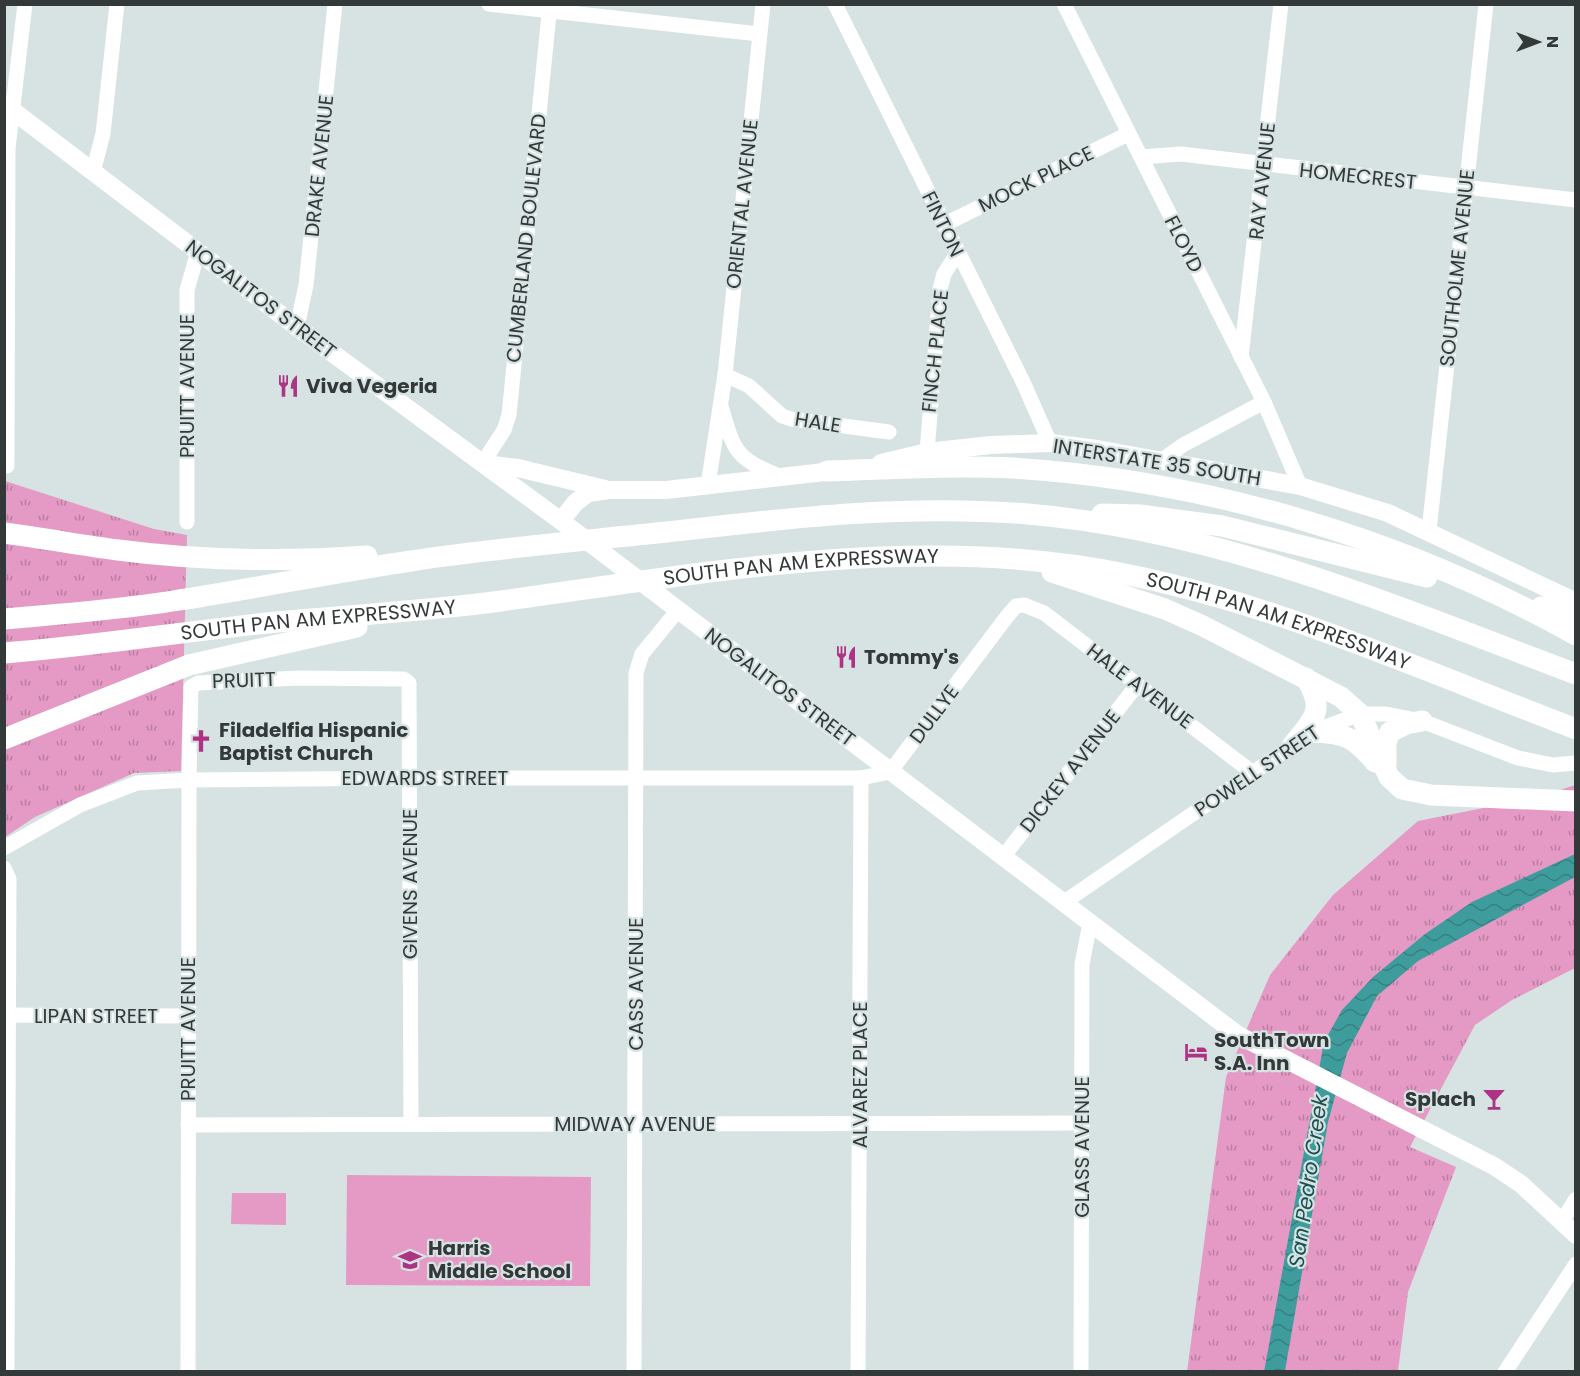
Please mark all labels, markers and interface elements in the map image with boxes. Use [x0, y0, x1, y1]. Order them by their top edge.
north arrow [1508, 12, 1568, 72]
text: N [1541, 36, 1564, 48]
street label: DRAKE AVENUE [298, 94, 340, 238]
street label: CUMBERLAND BOULEVARD [499, 112, 553, 364]
street label: ORIENTAL AVENUE [719, 118, 765, 290]
street label: RAY AVENUE [1242, 121, 1282, 241]
street label: MOCK PLACE [974, 139, 1098, 219]
street label: HOMECREST [1298, 156, 1418, 196]
street label: SOUTHOLME AVENUE [1433, 168, 1481, 368]
street label: FINTON [915, 187, 971, 261]
street label: FLOYD [1158, 211, 1210, 277]
street label: NOGALITOS STREET [180, 233, 342, 365]
street label: FINCH PLACE [915, 288, 955, 414]
street label: PRUITT AVENUE [173, 314, 201, 458]
place label: Viva Vegeria [306, 372, 438, 400]
restaurant icon: Viva Vegeria [275, 373, 301, 399]
street label: HALE [793, 405, 843, 439]
street label: INTERSTATE 35 SOUTH [1051, 432, 1263, 492]
street label: SOUTH PAN AM EXPRESSWAY [661, 542, 939, 592]
street label: SOUTH PAN AM EXPRESSWAY [1144, 565, 1415, 677]
street label: SOUTH PAN AM EXPRESSWAY [179, 592, 458, 647]
street label: NOGALITOS STREET [699, 621, 861, 753]
street label: HALE AVENUE [1081, 637, 1199, 735]
place label: Tommy's [864, 643, 959, 671]
restaurant icon: Tommy's [833, 644, 859, 670]
street label: PRUITT [212, 665, 277, 695]
street label: DULLYE [903, 679, 965, 749]
street label: DICKEY AVENUE [1013, 704, 1127, 838]
place label: Filadelfia Hispanic Baptist Church [219, 716, 408, 767]
street label: POWELL STREET [1189, 719, 1325, 823]
church icon: Filadelfia Hispanic Baptist Church [188, 728, 214, 754]
street label: EDWARDS STREET [342, 764, 509, 792]
street label: GIVENS AVENUE [396, 809, 424, 959]
street label: CASS AVENUE [622, 918, 650, 1050]
street label: PRUITT AVENUE [174, 957, 202, 1101]
street label: ALVAREZ PLACE [846, 1001, 874, 1149]
street label: LIPAN STREET [34, 1002, 158, 1030]
place label: SouthTown S.A. Inn [1214, 1026, 1329, 1077]
hotel icon: SouthTown S.A. Inn [1183, 1039, 1209, 1065]
street label: GLASS AVENUE [1068, 1076, 1096, 1218]
place label: Splach [1405, 1085, 1476, 1113]
bar icon: Splach [1481, 1086, 1507, 1112]
water label: San Pedro Creek [1282, 1092, 1335, 1269]
street label: MIDWAY AVENUE [554, 1110, 716, 1138]
place label: Harris Middle School [428, 1234, 571, 1285]
school or university icon: Harris Middle School [397, 1247, 423, 1273]

